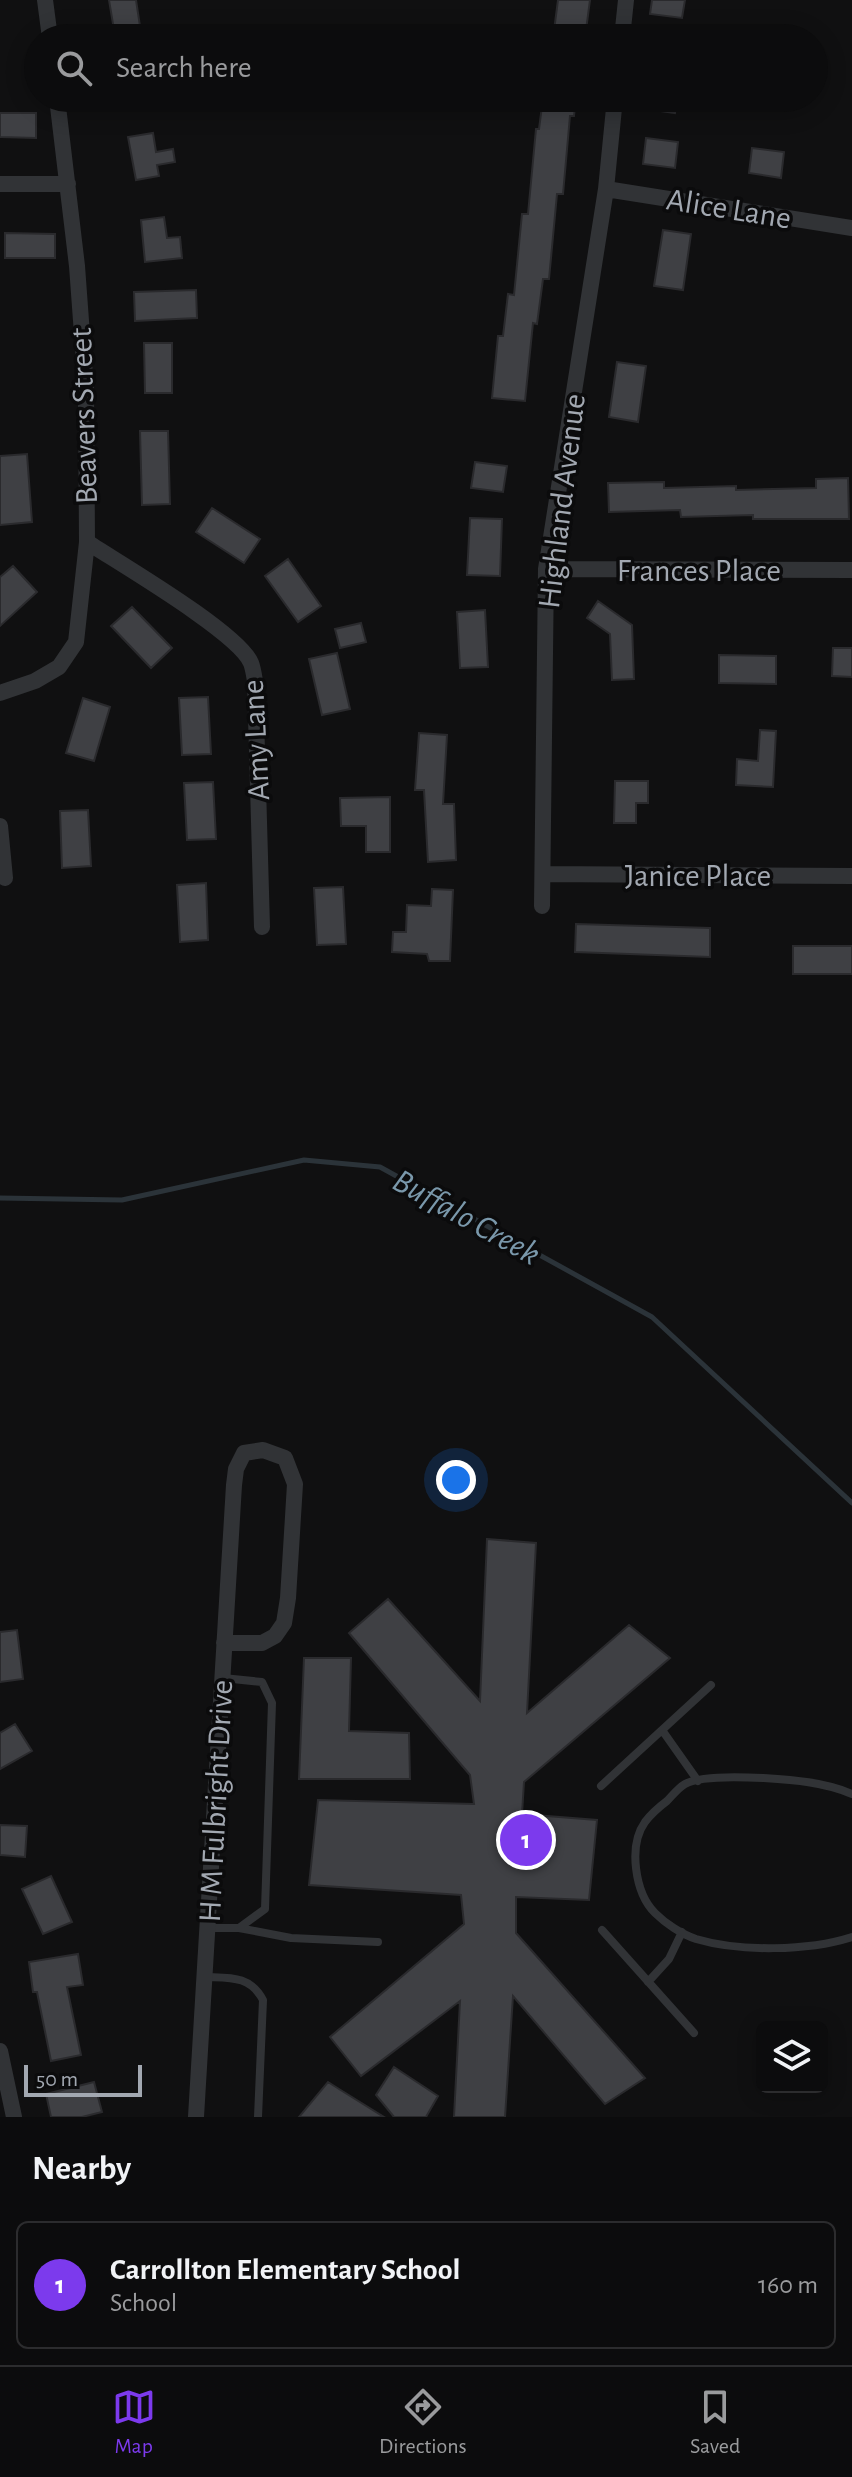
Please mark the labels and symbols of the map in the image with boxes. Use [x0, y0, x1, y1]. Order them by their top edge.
street label: Alice Lane [664, 183, 793, 235]
street label: Beavers Street [65, 327, 103, 505]
street label: Highland Avenue [533, 392, 591, 610]
street label: Frances Place [617, 555, 781, 587]
street label: Amy Lane [237, 679, 275, 801]
street label: Janice Place [625, 860, 771, 892]
water label: Buffalo Creek [387, 1164, 545, 1272]
your location [436, 1460, 476, 1500]
street label: H M Fulbright Drive [194, 1679, 238, 1923]
pin: 1 [500, 1810, 552, 1870]
scale bar [24, 2061, 142, 2097]

